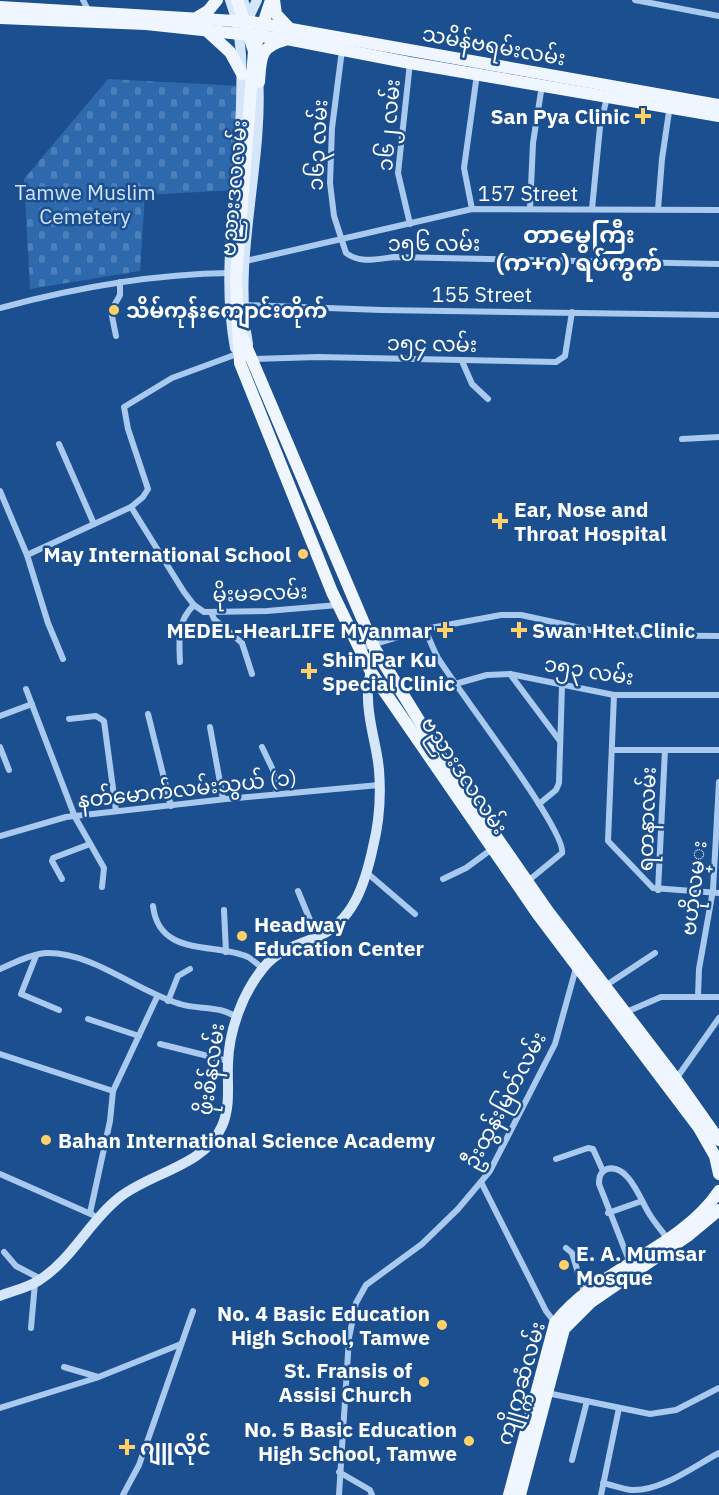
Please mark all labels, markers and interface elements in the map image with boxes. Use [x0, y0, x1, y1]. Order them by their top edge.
street label: သမိန်ဗရမ်းလမ်း [419, 18, 568, 75]
street label: ၁၆၂ လမ်း [369, 78, 410, 173]
street label: ၁၆၃ လမ်း [300, 99, 337, 192]
place label: San Pya Clinic [490, 102, 630, 130]
marker: San Pya Clinic [634, 107, 652, 125]
street label: ဗညားဒလလမ်း [212, 119, 257, 258]
park label: Tamwe Muslim Cemetery [15, 178, 156, 230]
street label: 157 Street [478, 179, 578, 207]
district label: တာမွေကြီး (က+ဂ) ရပ်ကွက် [496, 218, 662, 282]
street label: ၁၅၆ လမ်း [388, 228, 480, 261]
street label: 155 Street [432, 280, 532, 308]
place label: သိမ်ကုန်းကျောင်းတိုက် [126, 295, 327, 329]
marker: သိမ်ကုန်းကျောင်းတိုက် [107, 303, 121, 317]
street label: ၁၅၄ လမ်း [387, 327, 477, 362]
place label: Ear, Nose and Throat Hospital [514, 495, 667, 547]
marker: Ear, Nose and Throat Hospital [491, 512, 509, 530]
place label: May International School [43, 540, 291, 568]
marker: May International School [296, 547, 310, 561]
street label: မိုးမခလမ်း [212, 575, 308, 612]
place label: MEDEL-HearLIFE Myanmar [166, 616, 433, 644]
place label: Swan Htet Clinic [532, 616, 695, 644]
marker: MEDEL-HearLIFE Myanmar [436, 621, 454, 639]
marker: Swan Htet Clinic [510, 621, 528, 639]
place label: Shin Par Ku Special Clinic [322, 645, 455, 697]
street label: ၁၅၃ လမ်း [542, 648, 636, 695]
marker: Shin Par Ku Special Clinic [300, 662, 318, 680]
street label: ဗညားဒလလမ်း [412, 710, 516, 842]
street label: နတ်မောက်လမ်းသွယ် (၁) [76, 762, 298, 817]
street label: ရတနာလမ်း [629, 766, 666, 872]
street label: ဗဟိုလမ္း [672, 839, 717, 938]
place label: Headway Education Center [254, 910, 425, 962]
marker: Headway Education Center [235, 929, 249, 943]
street label: ဖိုးစိန်လမ်း [189, 1021, 234, 1117]
street label: ဦးထွန်းမြတ်လမ်း [455, 1026, 556, 1175]
place label: Bahan International Science Academy [58, 1126, 436, 1154]
marker: Bahan International Science Academy [39, 1133, 53, 1147]
place label: E. A. Mumsar Mosque [576, 1239, 707, 1291]
marker: E. A. Mumsar Mosque [557, 1258, 571, 1272]
place label: No. 4 Basic Education High School, Tamwe [217, 1299, 430, 1351]
marker: No. 4 Basic Education High School, Tamwe [435, 1318, 449, 1332]
street label: ကျိုက္ကဆံလမ်း [488, 1318, 556, 1449]
place label: St. Fransis of Assisi Church [279, 1356, 412, 1408]
marker: St. Fransis of Assisi Church [417, 1375, 431, 1389]
place label: No. 5 Basic Education High School, Tamwe [244, 1415, 457, 1467]
place label: ဂျူလိုင် [140, 1432, 211, 1466]
marker: No. 5 Basic Education High School, Tamwe [462, 1434, 476, 1448]
marker: ဂျူလိုင် [118, 1438, 136, 1456]

